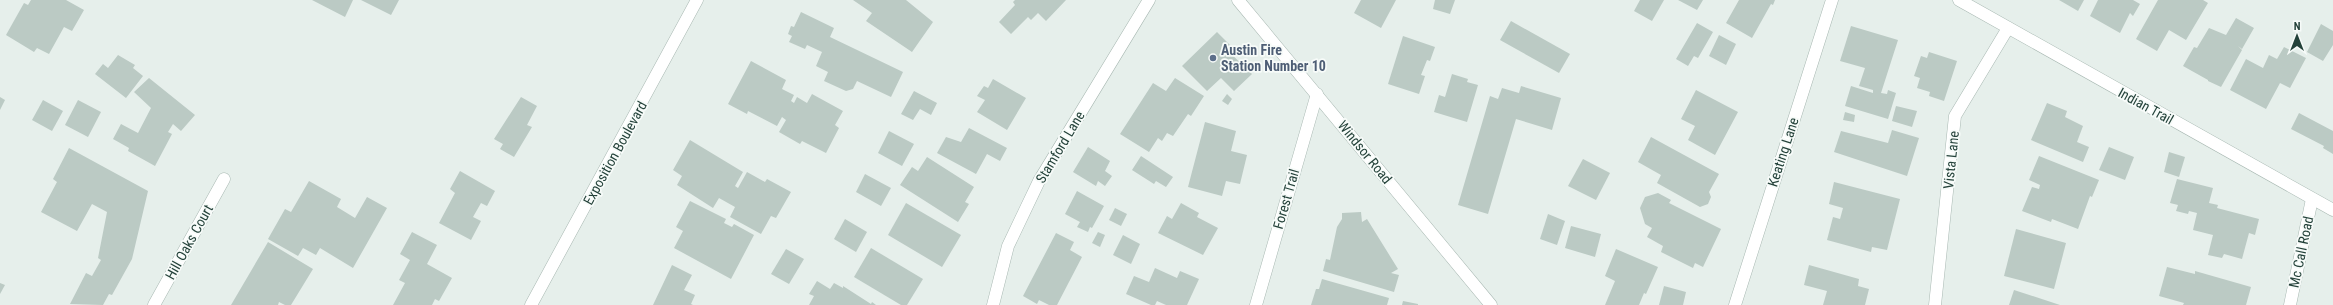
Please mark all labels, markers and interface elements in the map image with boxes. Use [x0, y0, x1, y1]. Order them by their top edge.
north arrow [2277, 16, 2317, 56]
text: N [2294, 20, 2301, 33]
place label: Austin Fire Station Number 10 [1221, 42, 1326, 74]
marker: Austin Fire Station Number 10 [1208, 53, 1218, 63]
street label: Indian Trail [2116, 84, 2176, 128]
street label: Exposition Boulevard [580, 98, 650, 208]
street label: Stamford Lane [1032, 108, 1088, 186]
street label: Keating Lane [1764, 115, 1802, 189]
street label: Windsor Road [1335, 117, 1395, 187]
street label: Vista Lane [1940, 130, 1962, 190]
street label: Forest Trail [1270, 167, 1302, 231]
street label: Hill Oaks Court [162, 202, 216, 282]
street label: Mc Call Road [2286, 215, 2316, 289]

